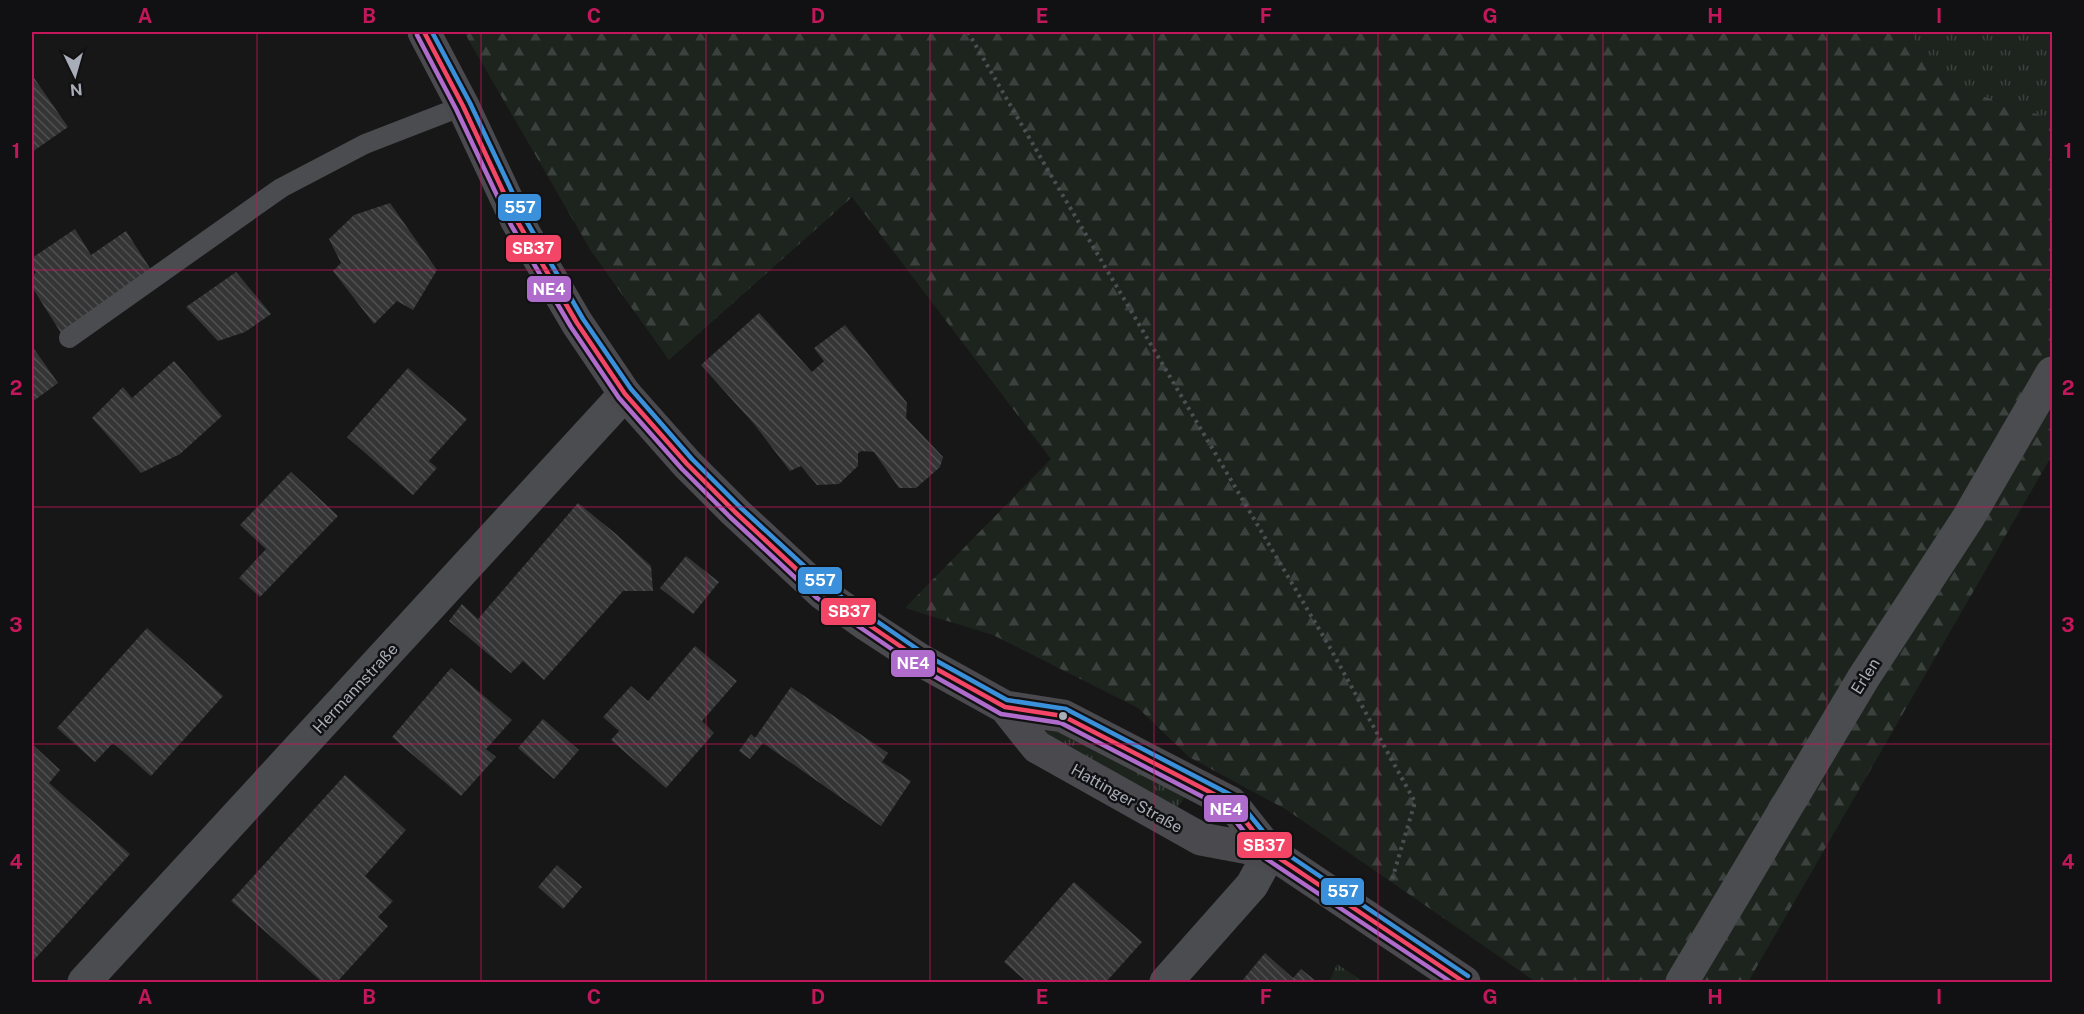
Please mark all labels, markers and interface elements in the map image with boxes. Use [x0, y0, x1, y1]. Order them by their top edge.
text: A [138, 4, 152, 28]
text: B [362, 4, 376, 28]
text: C [587, 4, 601, 28]
text: D [811, 4, 825, 28]
text: E [1036, 4, 1048, 28]
text: F [1260, 4, 1272, 28]
text: G [1482, 4, 1498, 28]
text: H [1707, 4, 1723, 28]
text: I [1936, 4, 1942, 28]
north arrow [45, 45, 105, 105]
text: N [69, 79, 83, 99]
text: 1 [12, 139, 20, 163]
text: 1 [2064, 139, 2072, 163]
line badge: 557 [497, 193, 542, 222]
text: 557 [504, 198, 536, 217]
line badge: SB37 [505, 234, 562, 263]
text: SB37 [512, 239, 554, 258]
line badge: NE4 [526, 275, 572, 303]
text: NE4 [532, 280, 566, 299]
text: 2 [10, 376, 22, 400]
text: 2 [2062, 376, 2074, 400]
line badge: 557 [797, 566, 843, 595]
text: 557 [804, 571, 836, 590]
line badge: SB37 [820, 597, 877, 626]
text: SB37 [828, 602, 870, 621]
text: 3 [9, 613, 23, 637]
text: 3 [2061, 613, 2075, 637]
street label: Hermannstraße [309, 639, 402, 737]
line badge: NE4 [890, 649, 936, 678]
text: NE4 [896, 654, 930, 673]
street label: Erlen [1847, 655, 1884, 698]
unlabelled marker [1057, 710, 1069, 722]
street label: Hattinger Straße [1068, 760, 1186, 837]
line badge: NE4 [1203, 794, 1249, 823]
text: NE4 [1209, 800, 1243, 819]
line badge: SB37 [1236, 831, 1293, 859]
text: SB37 [1243, 836, 1285, 855]
text: 4 [9, 850, 23, 874]
text: 4 [2061, 850, 2075, 874]
line badge: 557 [1320, 877, 1365, 906]
text: 557 [1327, 882, 1359, 901]
text: A [138, 985, 152, 1009]
text: B [362, 985, 376, 1009]
text: C [587, 985, 601, 1009]
text: D [811, 985, 825, 1009]
text: E [1036, 985, 1048, 1009]
text: F [1260, 985, 1272, 1009]
text: G [1482, 985, 1498, 1009]
text: H [1707, 985, 1723, 1009]
text: I [1936, 985, 1942, 1009]

